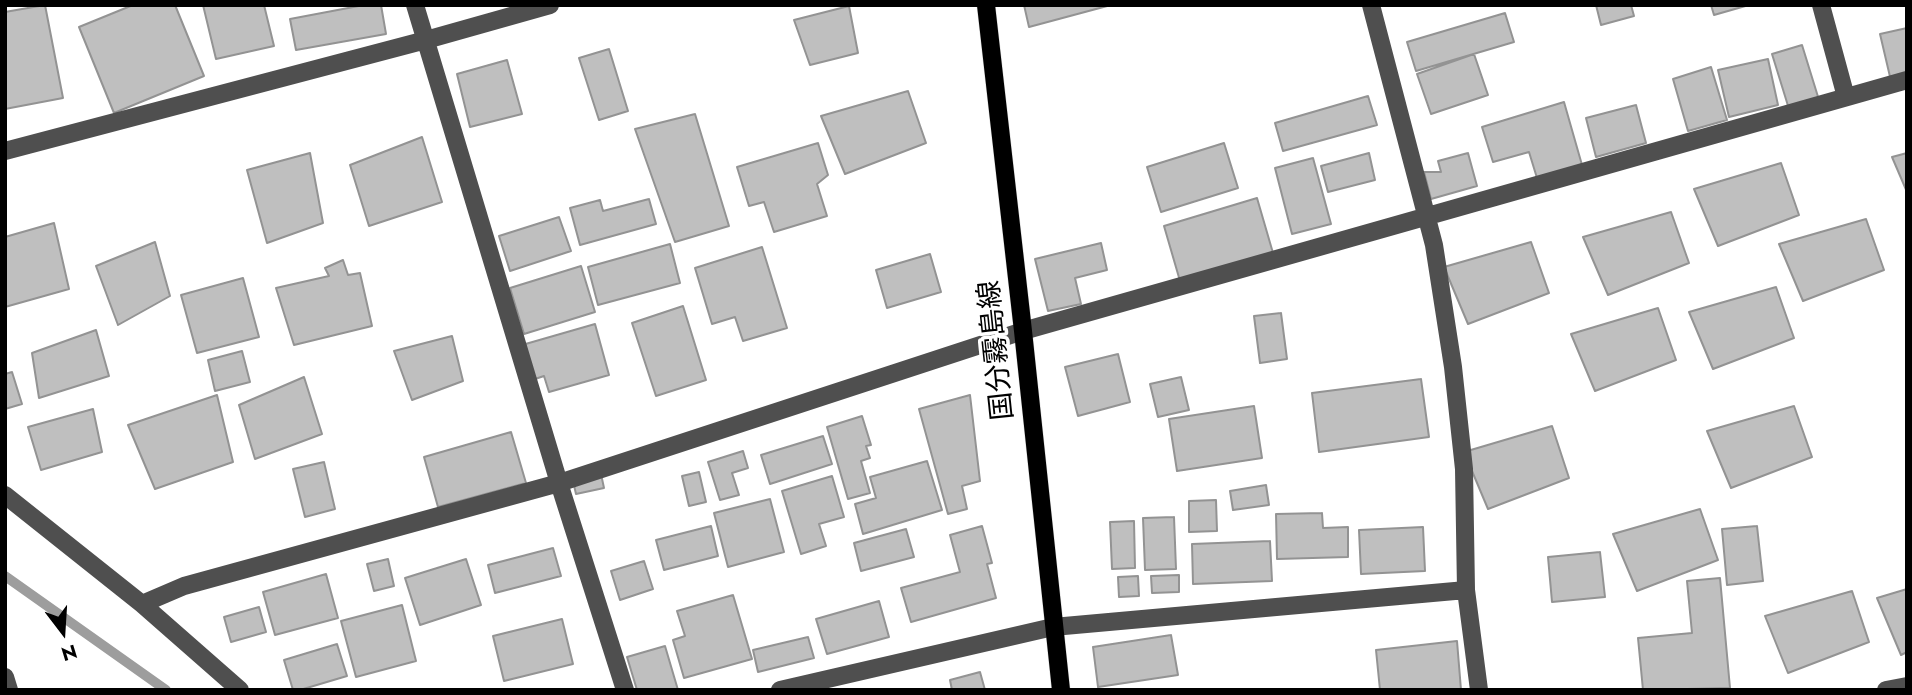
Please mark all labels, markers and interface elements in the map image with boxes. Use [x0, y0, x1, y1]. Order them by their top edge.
street label: 国分霧島線 [974, 279, 1022, 421]
north arrow [28, 597, 98, 667]
text: N [58, 637, 80, 668]

